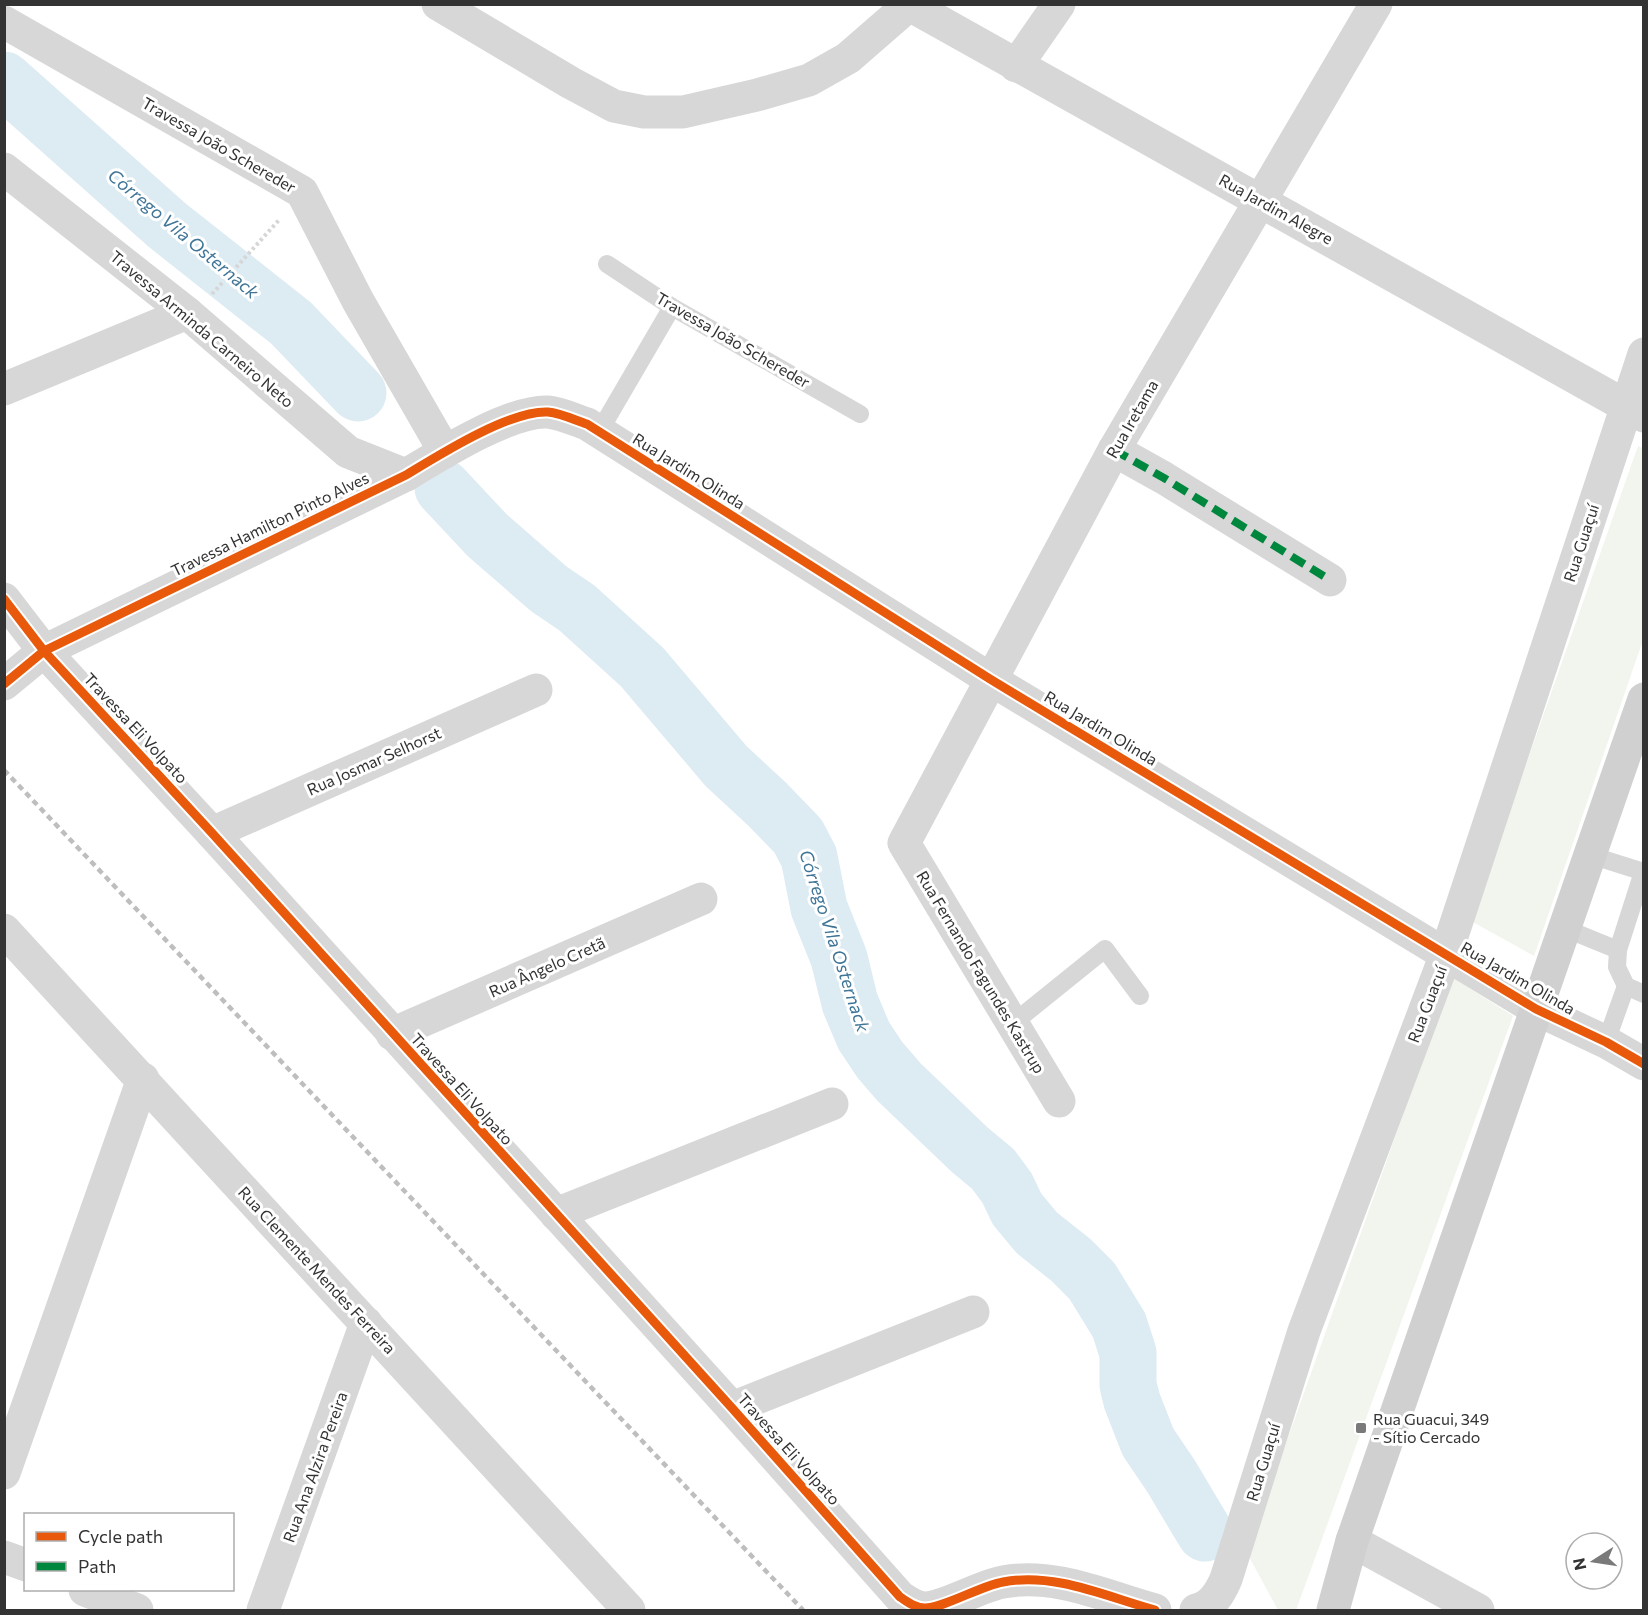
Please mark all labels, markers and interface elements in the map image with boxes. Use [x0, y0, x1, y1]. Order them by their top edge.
street label: Travessa João Schereder [139, 93, 300, 197]
water label: Córrego Vila Osternack [104, 164, 264, 304]
street label: Rua Jardim Alegre [1216, 169, 1337, 248]
street label: Travessa Arminda Carneiro Neto [107, 246, 298, 411]
street label: Travessa João Schereder [653, 288, 814, 392]
street label: Rua Iretama [1102, 376, 1162, 461]
street label: Rua Jardim Olinda [630, 428, 749, 513]
street label: Travessa Hamilton Pinto Alves [168, 467, 372, 580]
street label: Rua Guaçuí [1559, 501, 1602, 584]
street label: Travessa Eli Volpato [80, 669, 192, 787]
street label: Rua Jardim Olinda [1041, 686, 1161, 769]
street label: Rua Josmar Selhorst [304, 722, 444, 799]
water label: Córrego Vila Osternack [795, 847, 875, 1036]
street label: Rua Fernando Fagundes Kastrup [913, 867, 1050, 1076]
street label: Rua Ângelo Cretã [486, 932, 608, 1001]
street label: Rua Jardim Olinda [1458, 937, 1579, 1018]
street label: Rua Guaçuí [1403, 962, 1450, 1045]
street label: Travessa Eli Volpato [407, 1029, 518, 1148]
street label: Rua Clemente Mendes Ferreira [235, 1182, 400, 1357]
street label: Rua Ana Alzira Pereira [278, 1389, 351, 1545]
street label: Travessa Eli Volpato [734, 1389, 845, 1508]
place label: Rua Guacui, 349 - Sítio Cercado [1373, 1409, 1489, 1446]
street label: Rua Guaçuí [1242, 1420, 1284, 1503]
marker: Rua Guacui, 349 - Sítio Cercado [1354, 1421, 1368, 1435]
legend [24, 1513, 234, 1591]
text: Cycle path [78, 1525, 163, 1547]
north arrow [1564, 1531, 1624, 1591]
text: Path [78, 1555, 116, 1577]
text: N [1568, 1556, 1589, 1572]

